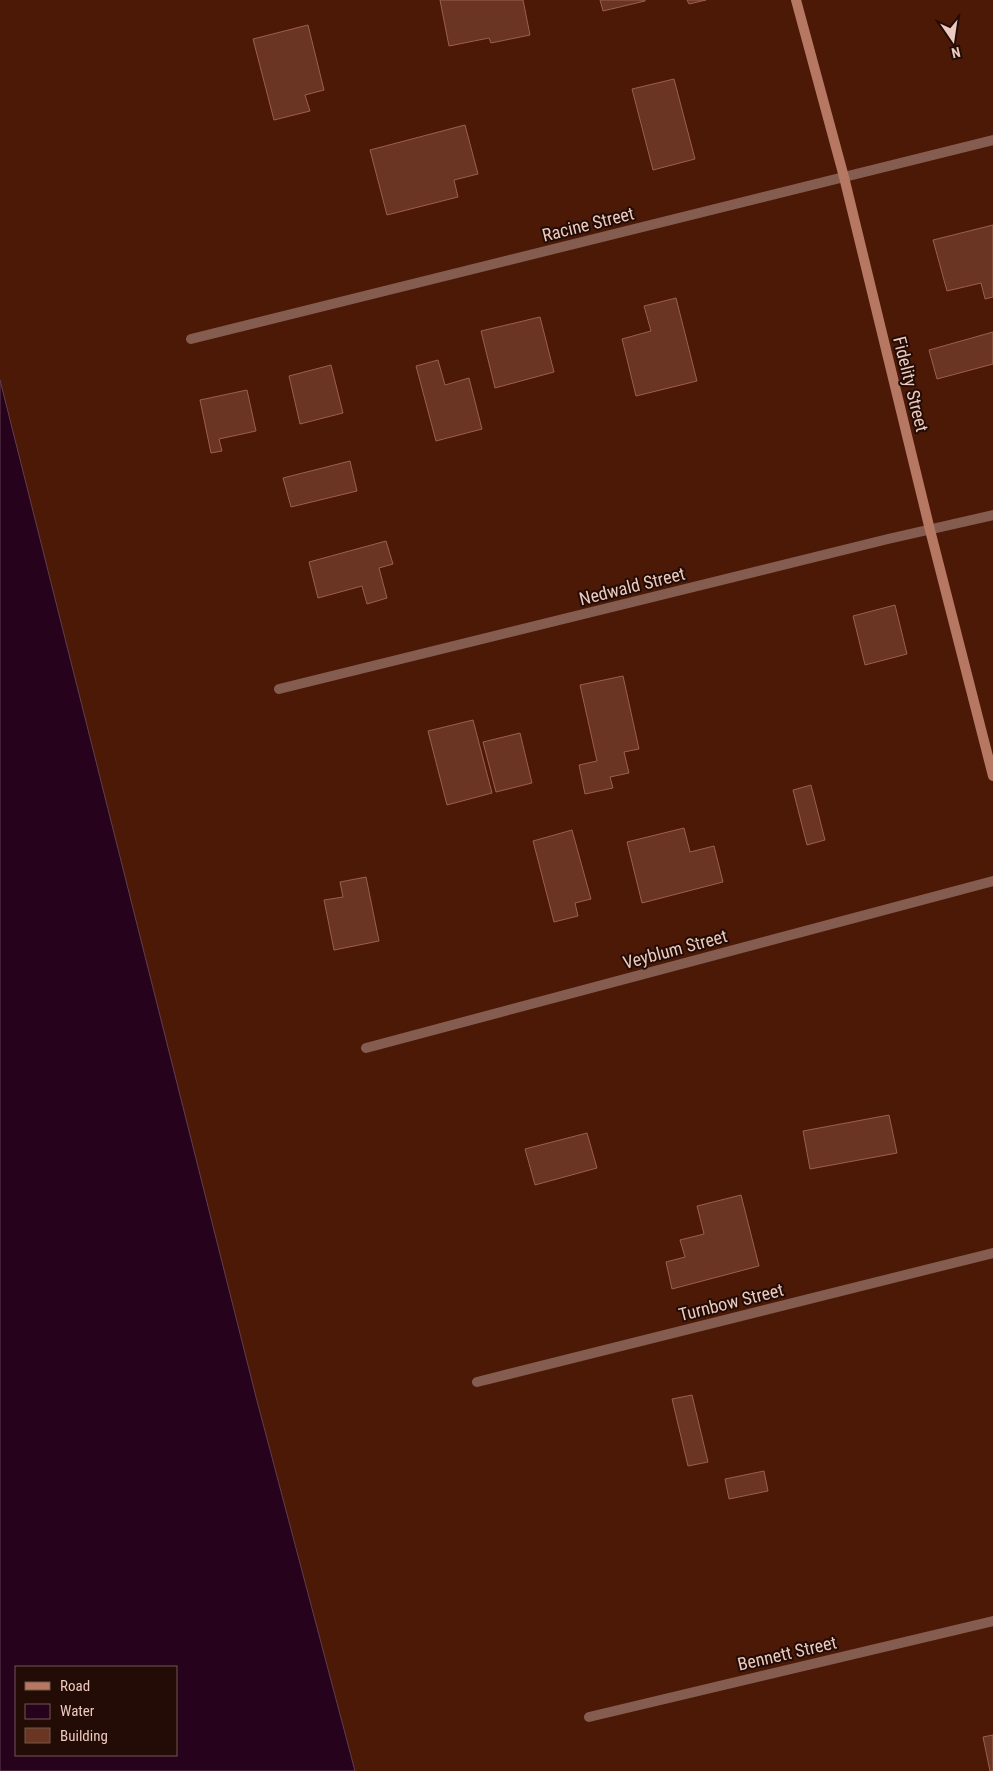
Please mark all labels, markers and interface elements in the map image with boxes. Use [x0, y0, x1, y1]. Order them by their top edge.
north arrow [928, 15, 978, 65]
text: N [950, 44, 962, 61]
street label: Racine Street [540, 202, 636, 246]
street label: Fidelity Street [889, 334, 933, 434]
street label: Nedwald Street [577, 563, 687, 609]
street label: Veyblum Street [621, 925, 729, 973]
street label: Turnbow Street [676, 1279, 786, 1325]
street label: Bennett Street [735, 1631, 839, 1675]
legend [15, 1666, 178, 1756]
text: Road [60, 1677, 90, 1695]
text: Water [60, 1702, 95, 1720]
text: Building [60, 1727, 108, 1745]

